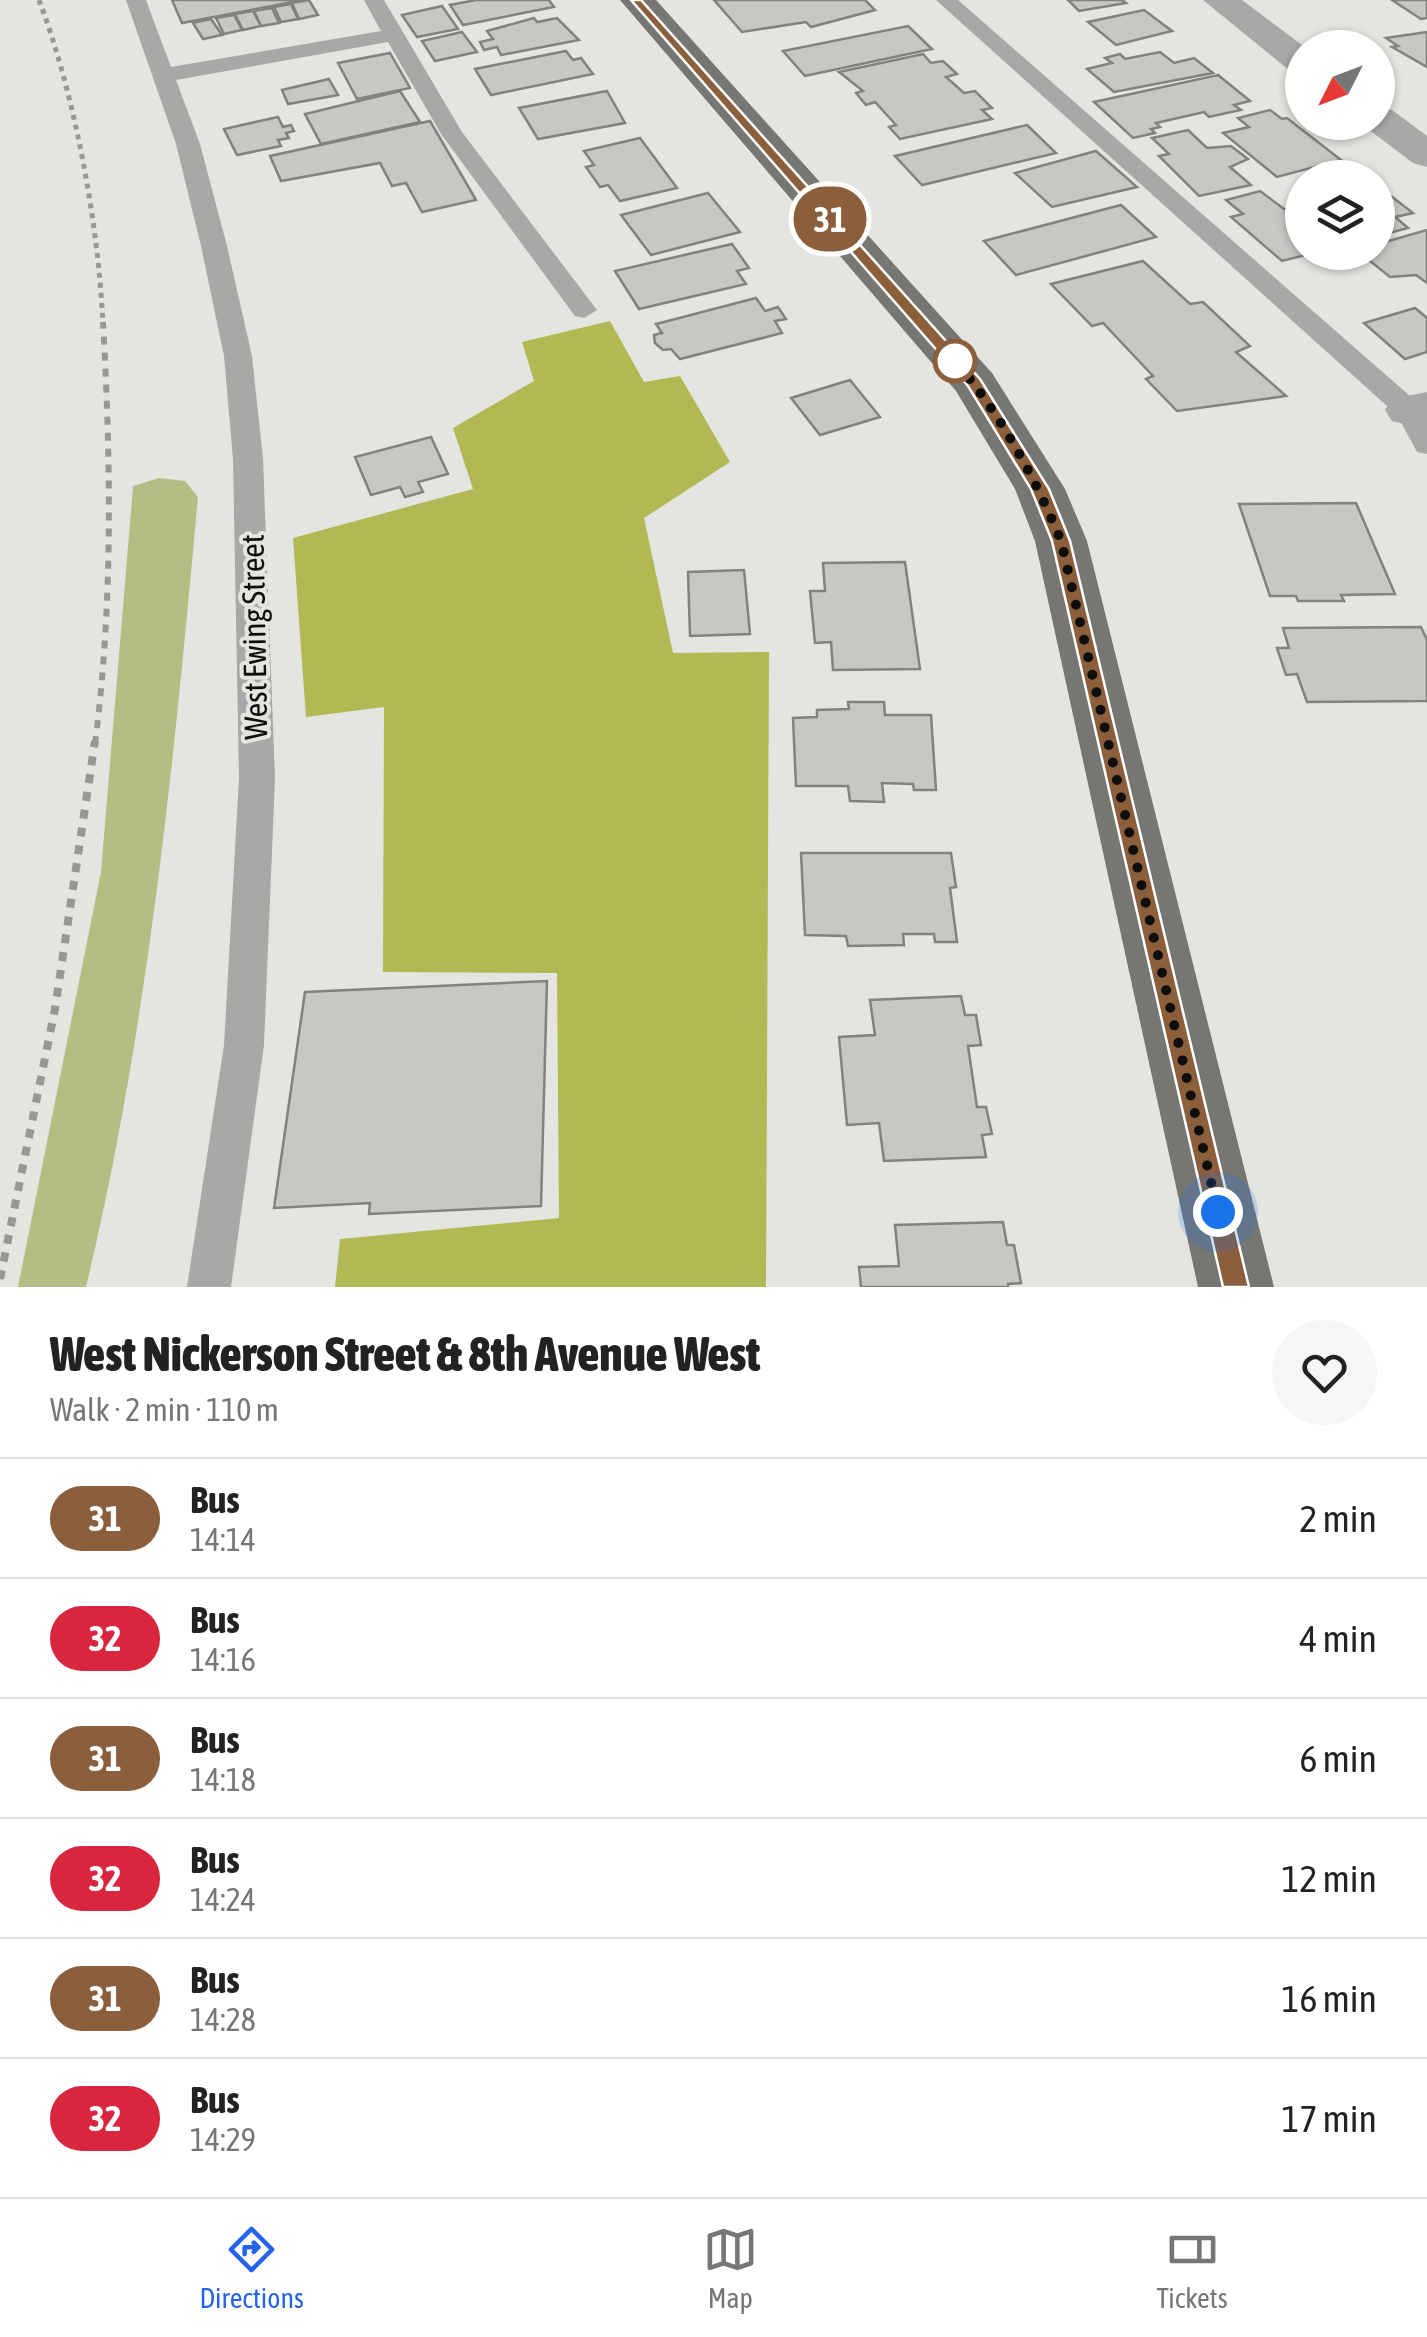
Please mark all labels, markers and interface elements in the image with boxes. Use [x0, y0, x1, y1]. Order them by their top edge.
north arrow [1285, 30, 1395, 140]
map controls [1285, 30, 1395, 270]
button: layers [1285, 160, 1395, 270]
line badge: 31 [785, 186, 875, 252]
text: 31 [814, 199, 846, 239]
unlabelled marker [934, 340, 976, 382]
street label: West Ewing Street [234, 534, 274, 740]
your location [1193, 1187, 1243, 1237]
button: heart [1272, 1320, 1377, 1425]
text: West Nickerson Street & 8th Avenue West [50, 1326, 760, 1381]
text: Walk · 2 min · 110 m [50, 1391, 279, 1428]
text: Bus [190, 1478, 240, 1521]
text: 2 min [1299, 1497, 1377, 1540]
text: 31 [89, 1498, 121, 1538]
text: 14:14 [190, 1521, 256, 1558]
text: Bus [190, 1598, 240, 1641]
text: 4 min [1299, 1617, 1377, 1660]
text: 32 [89, 1618, 121, 1658]
text: 14:16 [190, 1641, 256, 1678]
text: Bus [190, 1718, 240, 1761]
text: 6 min [1299, 1737, 1377, 1780]
text: 31 [89, 1738, 121, 1778]
text: 14:18 [190, 1761, 256, 1798]
text: Bus [190, 1838, 240, 1881]
text: 12 min [1282, 1857, 1377, 1900]
text: 32 [89, 1858, 121, 1898]
text: 14:24 [190, 1881, 256, 1918]
text: Bus [190, 1958, 240, 2001]
text: 16 min [1282, 1977, 1377, 2020]
text: 31 [89, 1978, 121, 2018]
text: 14:28 [190, 2001, 256, 2038]
text: Bus [190, 2078, 240, 2121]
text: 17 min [1282, 2097, 1377, 2140]
text: 32 [89, 2098, 121, 2138]
text: 14:29 [190, 2121, 256, 2158]
tab: Directions [199, 2222, 304, 2314]
tab: Map [703, 2222, 758, 2314]
tab: Tickets [1157, 2222, 1228, 2314]

